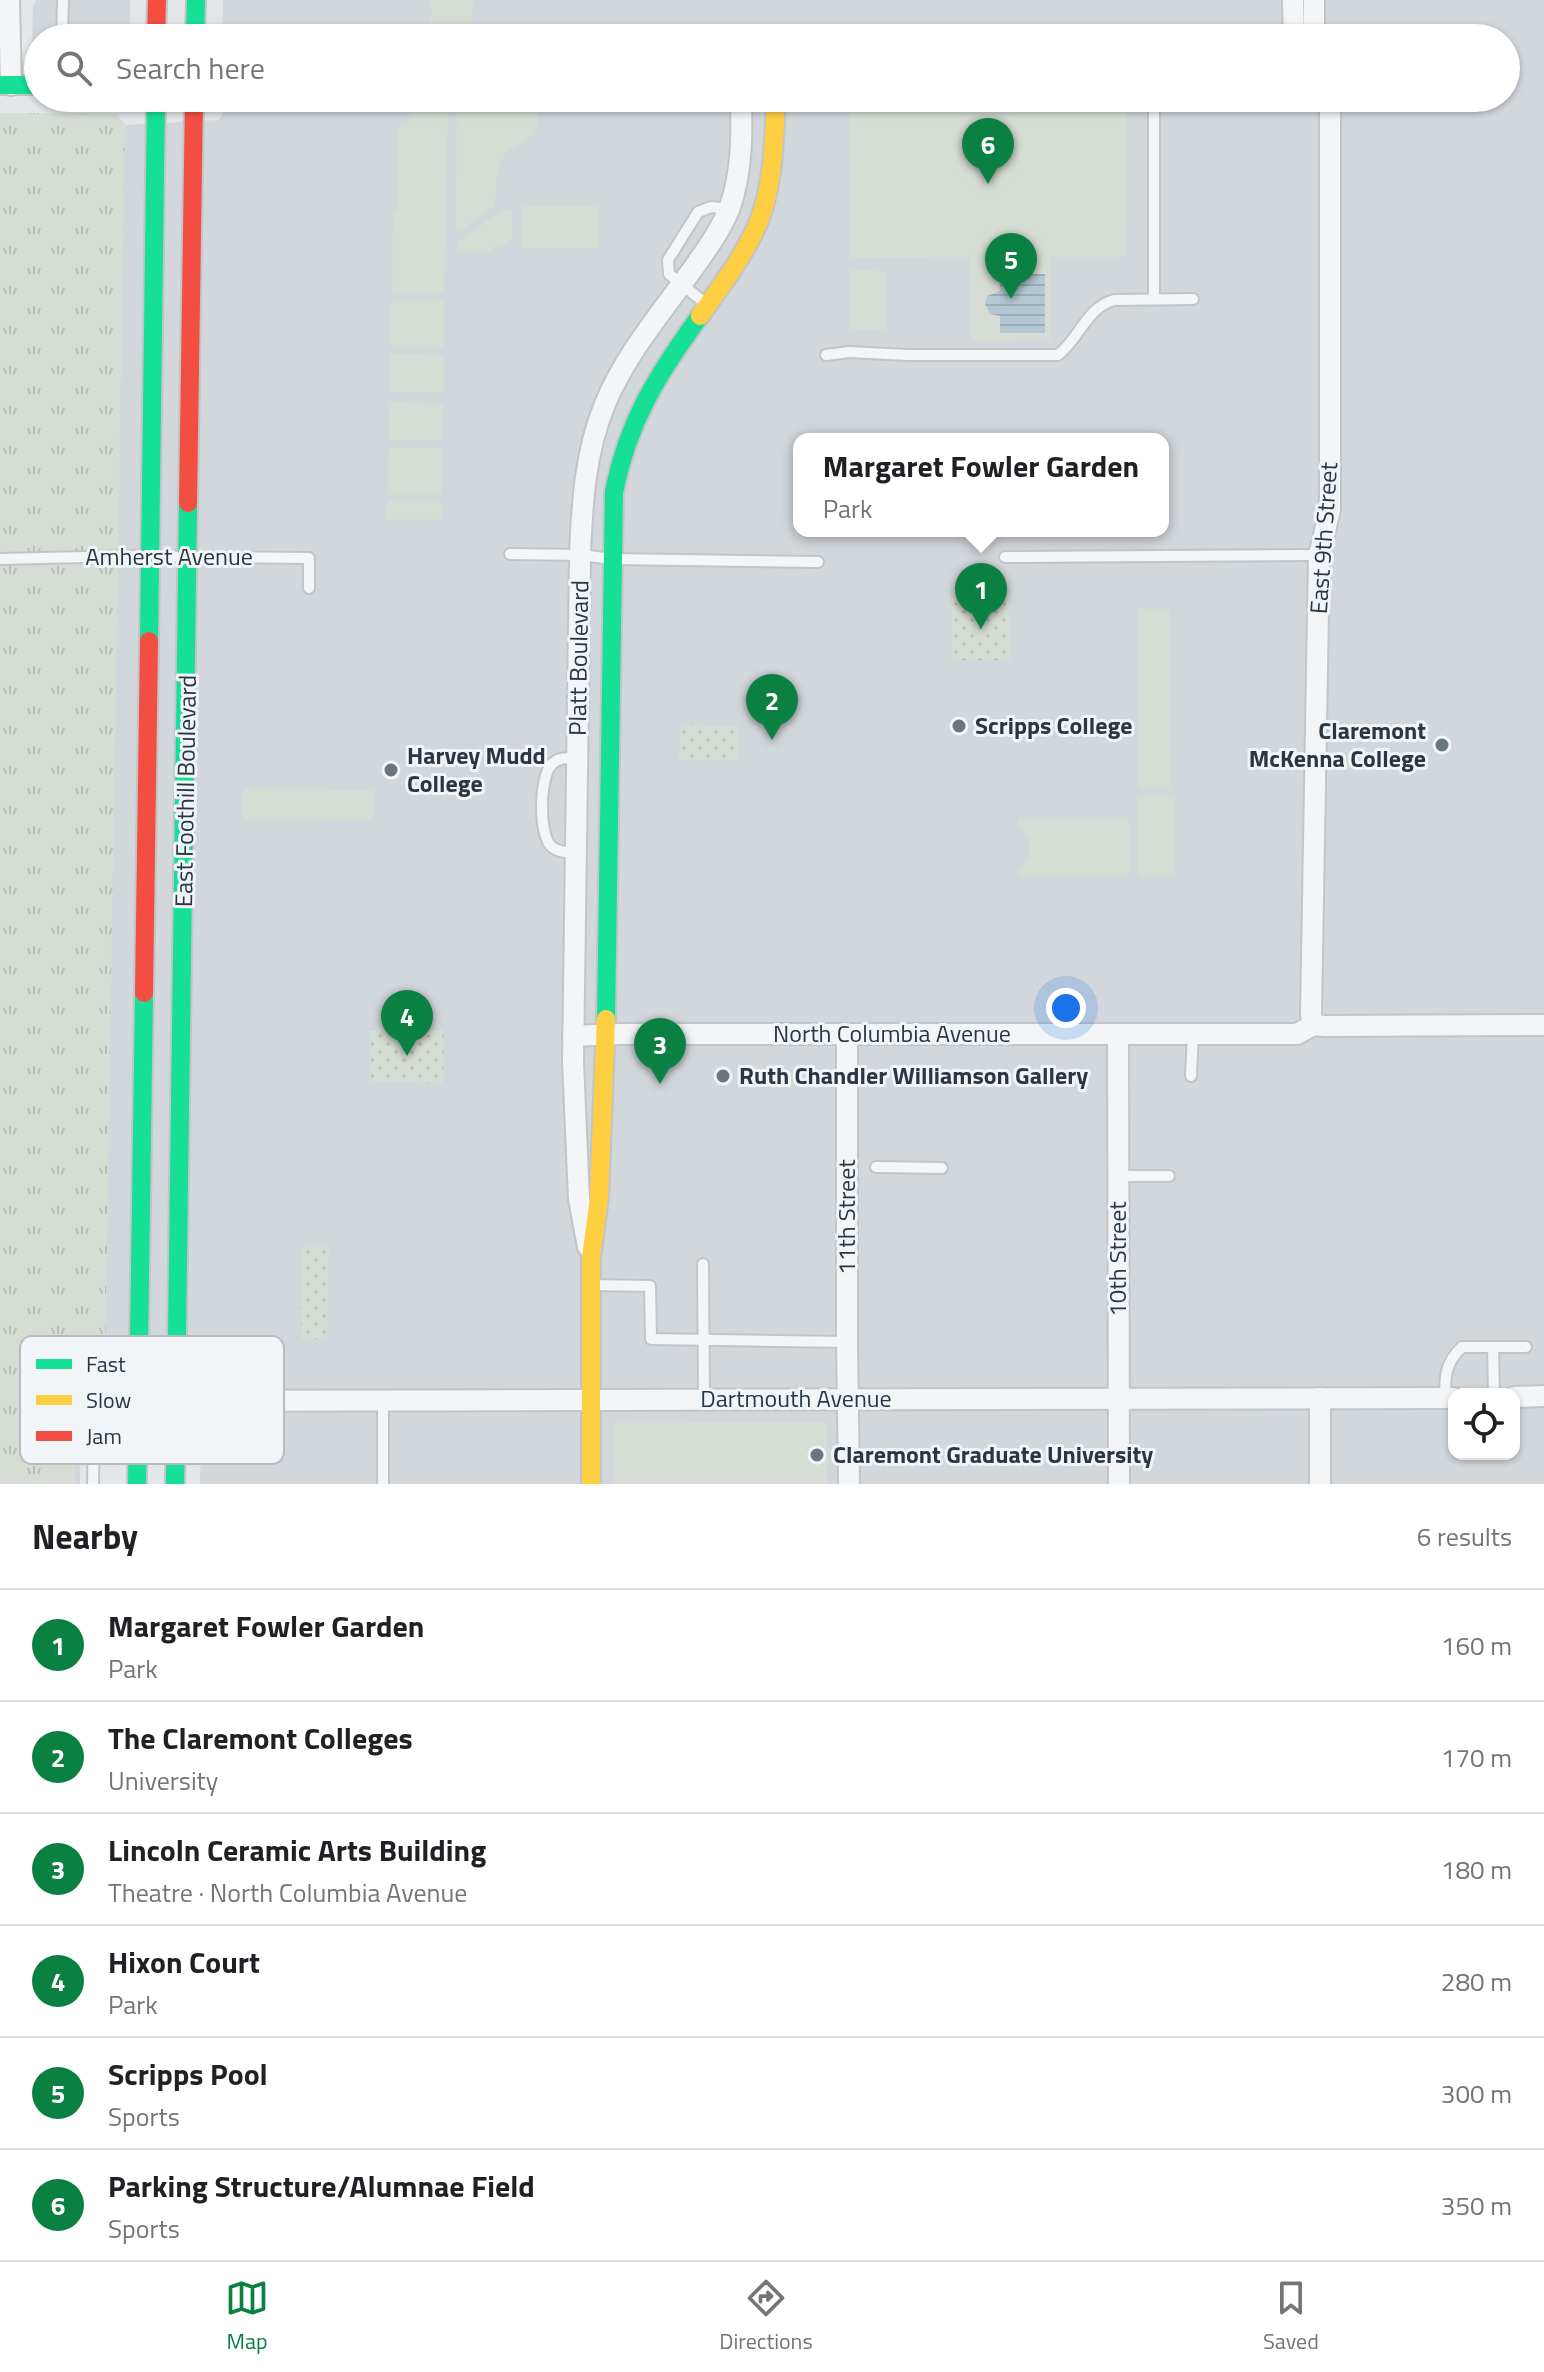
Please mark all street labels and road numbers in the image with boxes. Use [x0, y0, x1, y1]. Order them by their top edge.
street label: East 9th Street [1300, 460, 1346, 615]
street label: Amherst Avenue [85, 538, 253, 574]
street label: Platt Boulevard [559, 580, 597, 736]
street label: East Foothill Boulevard [165, 675, 205, 907]
street label: North Columbia Avenue [773, 1015, 1011, 1051]
street label: 11th Street [828, 1159, 864, 1275]
street label: 10th Street [1099, 1201, 1135, 1317]
street label: Dartmouth Avenue [700, 1380, 892, 1416]

